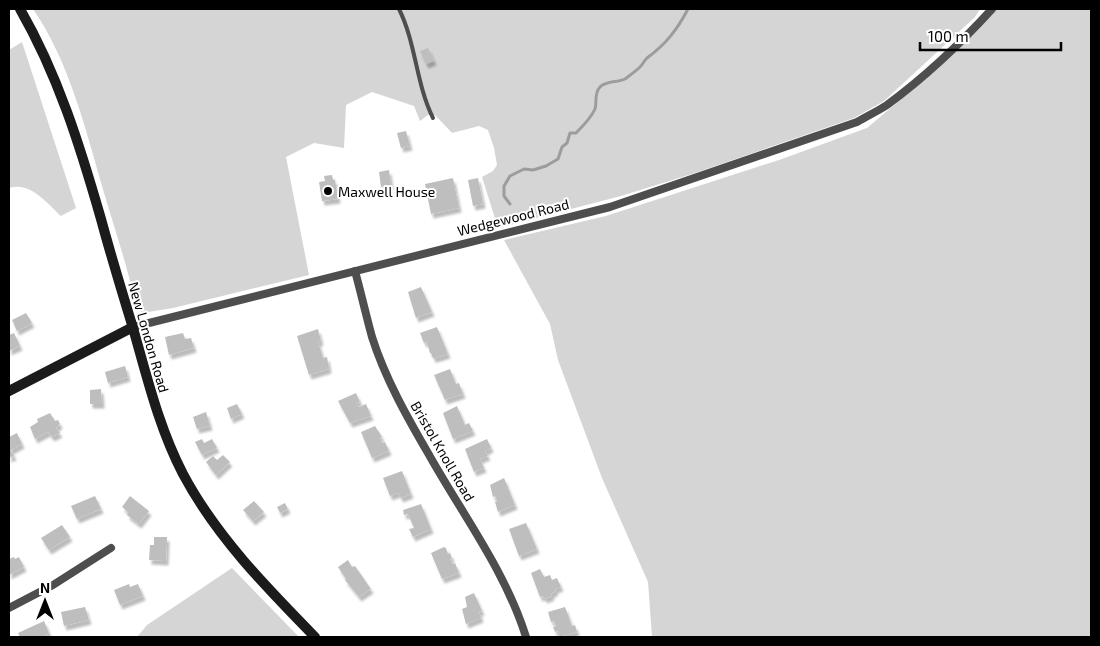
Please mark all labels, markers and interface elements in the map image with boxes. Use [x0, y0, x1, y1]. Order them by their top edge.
scale bar [920, 20, 1061, 52]
text: 100 m [928, 27, 969, 45]
place label: Maxwell House [338, 183, 435, 200]
marker: Maxwell House [322, 185, 334, 197]
street label: Wedgewood Road [455, 195, 571, 239]
street label: New London Road [125, 280, 173, 394]
street label: Bristol Knoll Road [407, 398, 479, 504]
north arrow [20, 576, 70, 626]
text: N [40, 579, 50, 596]

